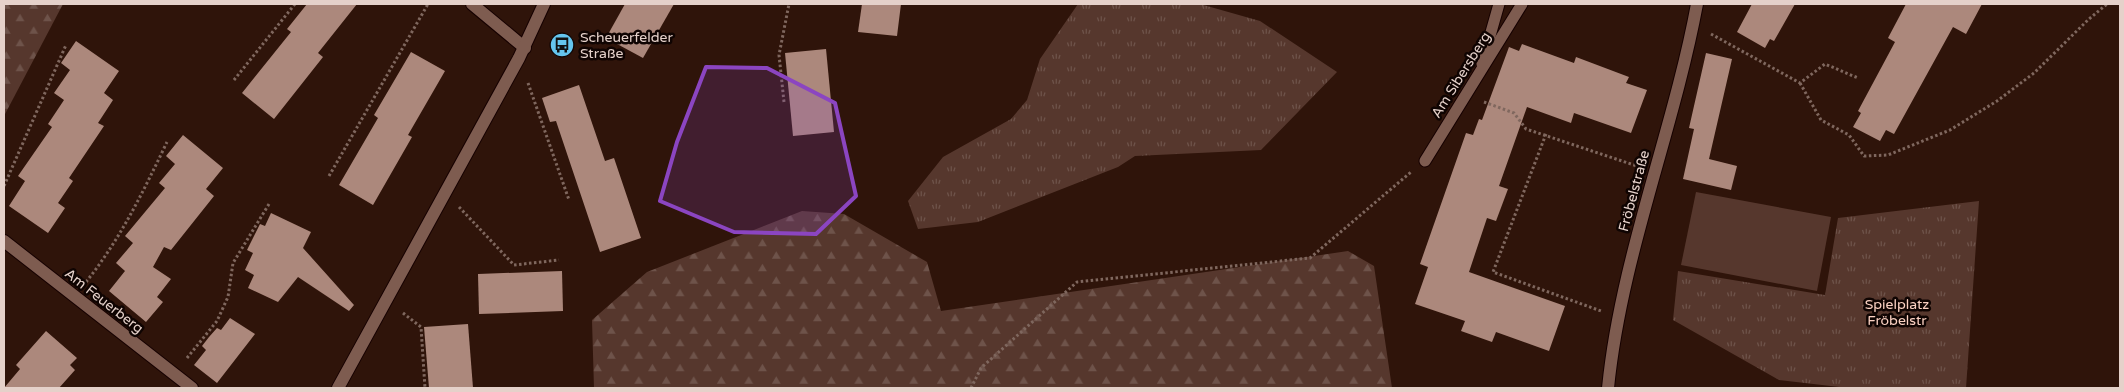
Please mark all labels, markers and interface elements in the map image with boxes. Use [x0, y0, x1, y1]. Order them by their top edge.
place label: Scheuerfelder Straße [580, 29, 673, 62]
street label: Am Sibersberg [1428, 29, 1494, 121]
bus stop icon: Scheuerfelder Straße [549, 32, 575, 58]
street label: Fröbelstraße [1615, 148, 1653, 234]
street label: Am Feuerberg [61, 265, 147, 337]
park label: Spielplatz Fröbelstr [1865, 296, 1929, 329]

